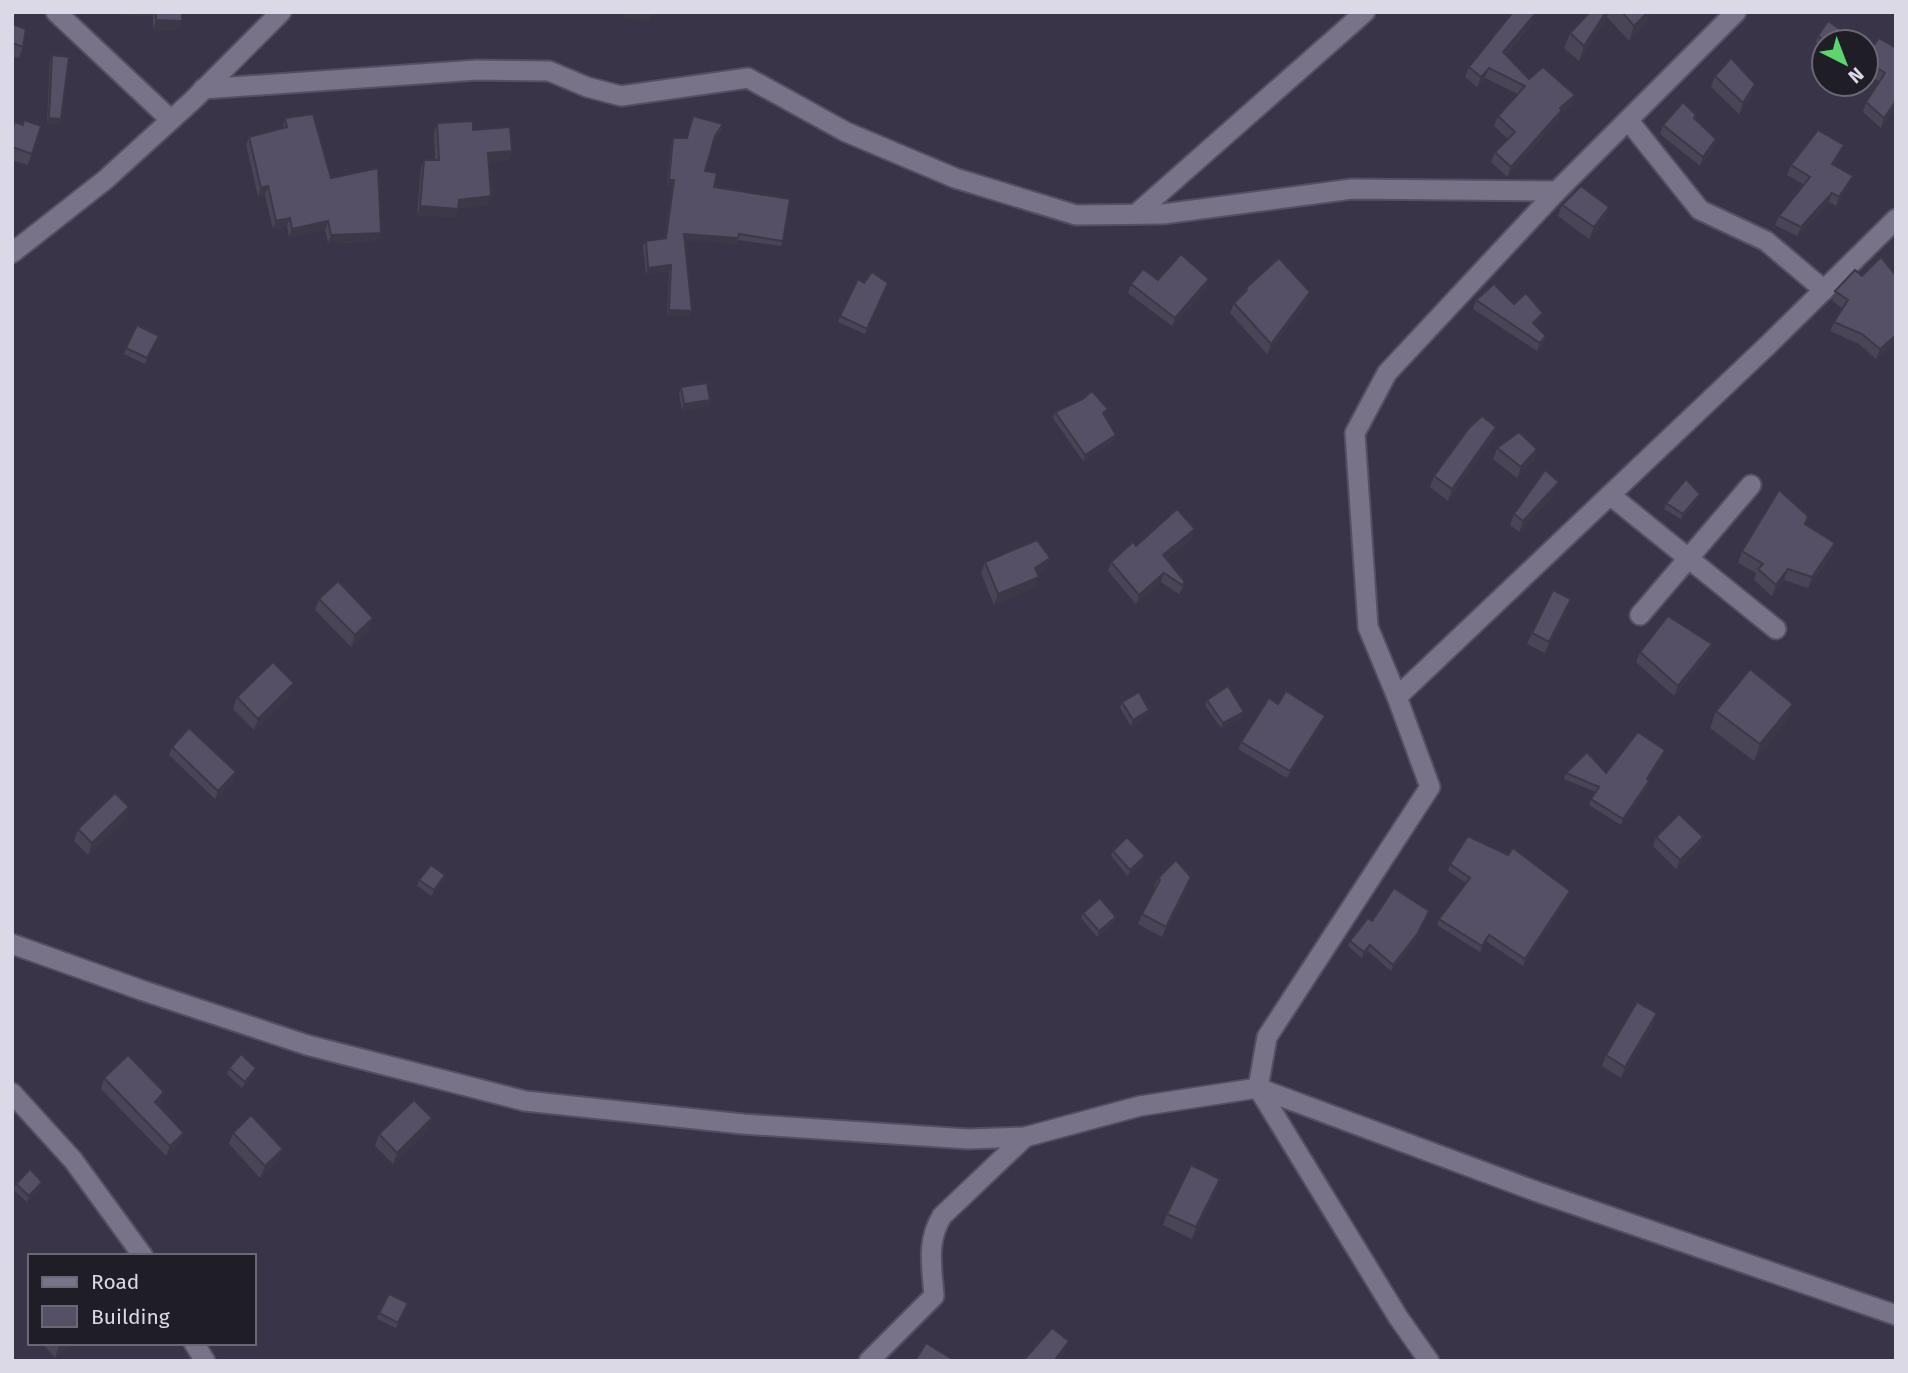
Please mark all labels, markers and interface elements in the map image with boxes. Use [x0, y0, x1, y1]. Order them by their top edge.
north arrow [1810, 28, 1880, 98]
text: N [1844, 62, 1868, 88]
legend [28, 1254, 256, 1345]
text: Road [91, 1269, 139, 1295]
text: Building [91, 1304, 170, 1330]

